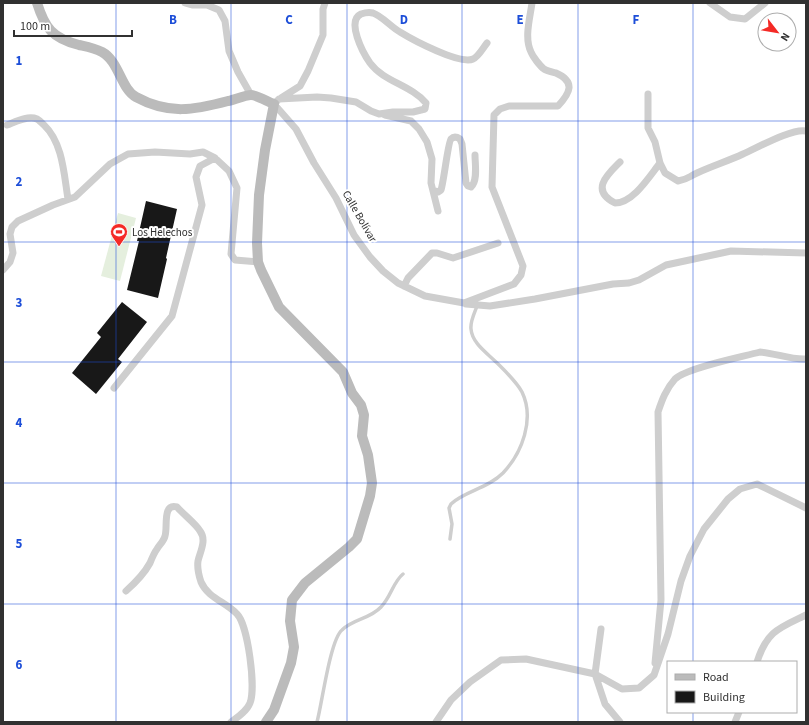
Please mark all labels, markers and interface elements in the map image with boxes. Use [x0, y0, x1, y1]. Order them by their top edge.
text: B [169, 11, 177, 29]
text: C [285, 11, 293, 29]
text: D [400, 11, 408, 29]
text: E [516, 11, 524, 29]
text: F [633, 11, 640, 29]
scale bar [14, 12, 132, 38]
north arrow [757, 12, 797, 52]
text: 100 m [20, 18, 50, 35]
text: N [777, 30, 793, 44]
text: 1 [16, 52, 23, 70]
text: 2 [16, 173, 23, 191]
street label: Calle Bolívar [339, 188, 380, 245]
sports icon: Los Helechos [109, 222, 129, 247]
place label: Los Helechos [132, 225, 193, 240]
text: 3 [16, 294, 23, 312]
text: 4 [16, 414, 23, 432]
text: 5 [16, 535, 23, 553]
text: 6 [16, 656, 23, 674]
legend [667, 661, 797, 713]
text: Road [703, 669, 729, 686]
text: Building [703, 689, 745, 706]

